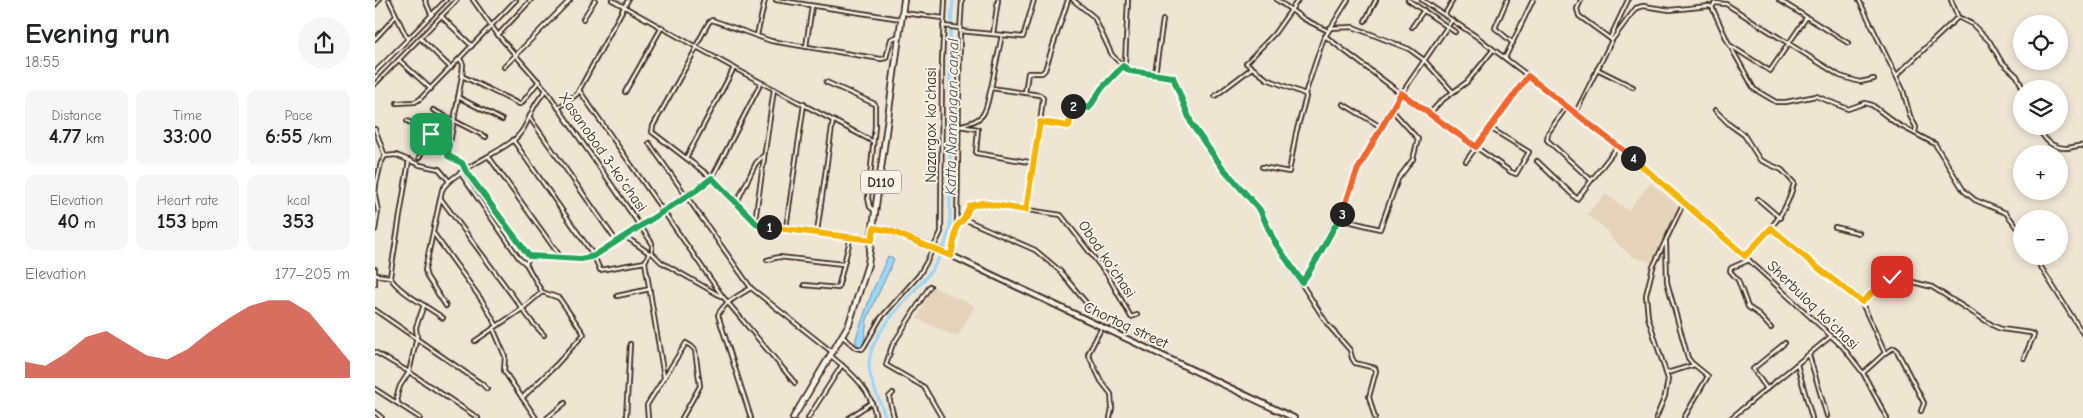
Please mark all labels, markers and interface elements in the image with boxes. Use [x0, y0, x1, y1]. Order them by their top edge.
map controls [2013, 15, 2068, 265]
button: locate [2013, 15, 2068, 70]
button: share [298, 17, 350, 69]
text: Evening run [25, 18, 170, 50]
water label: Katta Namangan canal [942, 38, 962, 196]
text: 18:55 [25, 53, 60, 71]
street label: Nazargox koʻchasi [922, 67, 940, 183]
button: layers [2013, 80, 2068, 135]
street label: Xasanobod 3-koʻchasi [555, 89, 651, 215]
pin: 2 [1061, 94, 1085, 118]
text: 2 [1070, 98, 1077, 115]
text: Distance [51, 107, 102, 124]
text: Time [173, 107, 202, 124]
text: Pace [284, 107, 313, 124]
pin [410, 113, 452, 155]
icon: arrive [417, 120, 445, 148]
text: 4.77 [49, 124, 81, 148]
text: 33:00 [163, 124, 212, 148]
text: 6:55 [265, 124, 303, 148]
text: km [81, 130, 104, 147]
text: /km [303, 130, 332, 147]
button: + [2013, 145, 2068, 200]
pin: 4 [1621, 146, 1645, 170]
text: 4 [1630, 150, 1637, 167]
road number: D110 [861, 170, 901, 193]
text: Elevation [50, 192, 103, 209]
text: Heart rate [157, 192, 218, 209]
text: kcal [287, 192, 310, 209]
pin: 3 [1329, 202, 1355, 226]
text: 3 [1339, 206, 1346, 223]
text: 40 [57, 209, 79, 233]
text: 153 [157, 209, 187, 233]
text: 353 [283, 209, 314, 233]
button: − [2013, 210, 2068, 265]
pin: 1 [757, 214, 781, 240]
text: m [79, 215, 96, 232]
text: bpm [187, 215, 218, 232]
street label: Obod koʻchasi [1075, 217, 1139, 301]
text: 1 [767, 219, 772, 236]
pin [1871, 256, 1913, 298]
street label: Sherbuloq koʻchasi [1763, 257, 1863, 353]
icon: check [1878, 263, 1906, 291]
text: Elevation [25, 265, 86, 283]
text: 177–205 m [275, 265, 350, 283]
street label: Chortoq street [1081, 298, 1172, 353]

